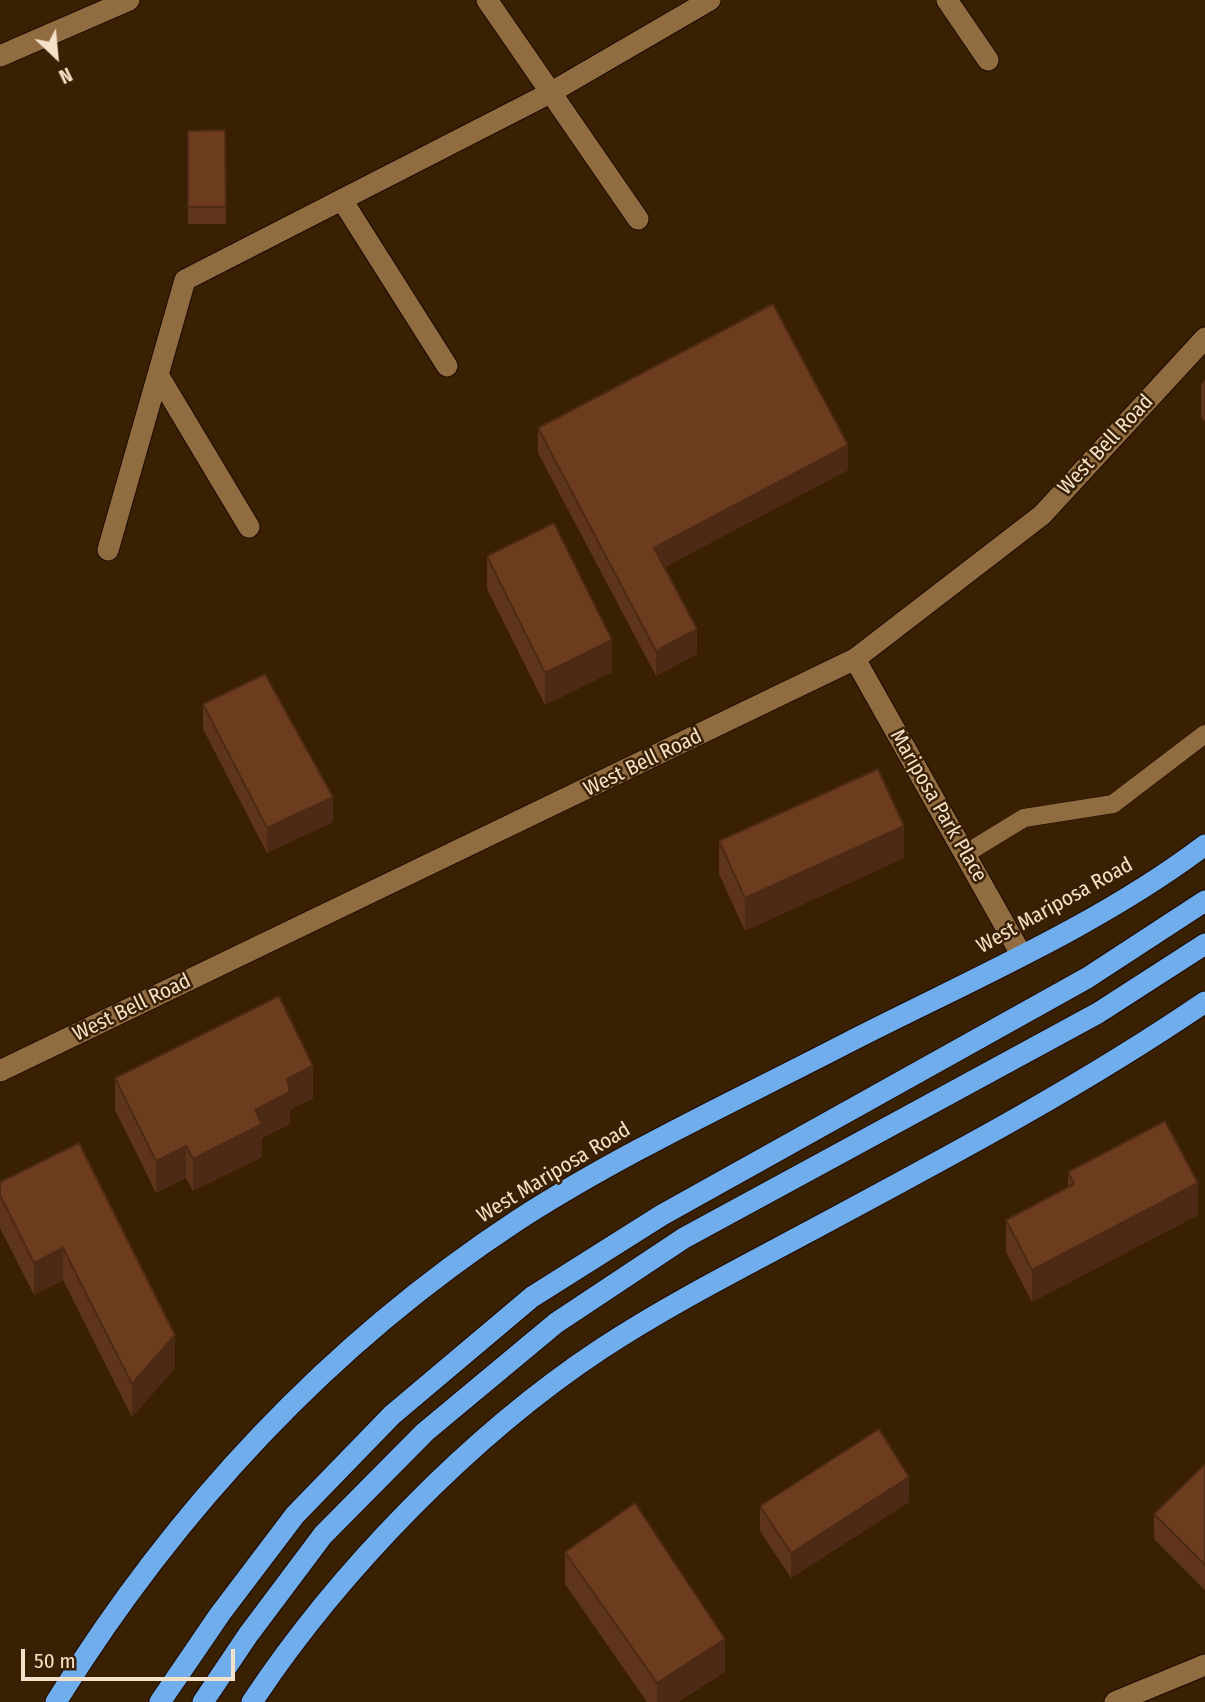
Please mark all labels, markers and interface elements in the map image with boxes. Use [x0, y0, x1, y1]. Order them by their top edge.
north arrow [21, 21, 91, 91]
text: N [55, 62, 76, 88]
street label: West Bell Road [1053, 390, 1159, 500]
street label: West Bell Road [580, 724, 706, 802]
street label: Mariposa Park Place [884, 725, 992, 887]
street label: West Mariposa Road [973, 853, 1137, 959]
street label: West Bell Road [69, 969, 195, 1047]
street label: West Mariposa Road [473, 1117, 635, 1229]
scale bar [24, 1636, 238, 1680]
text: 50 m [34, 1648, 76, 1674]

